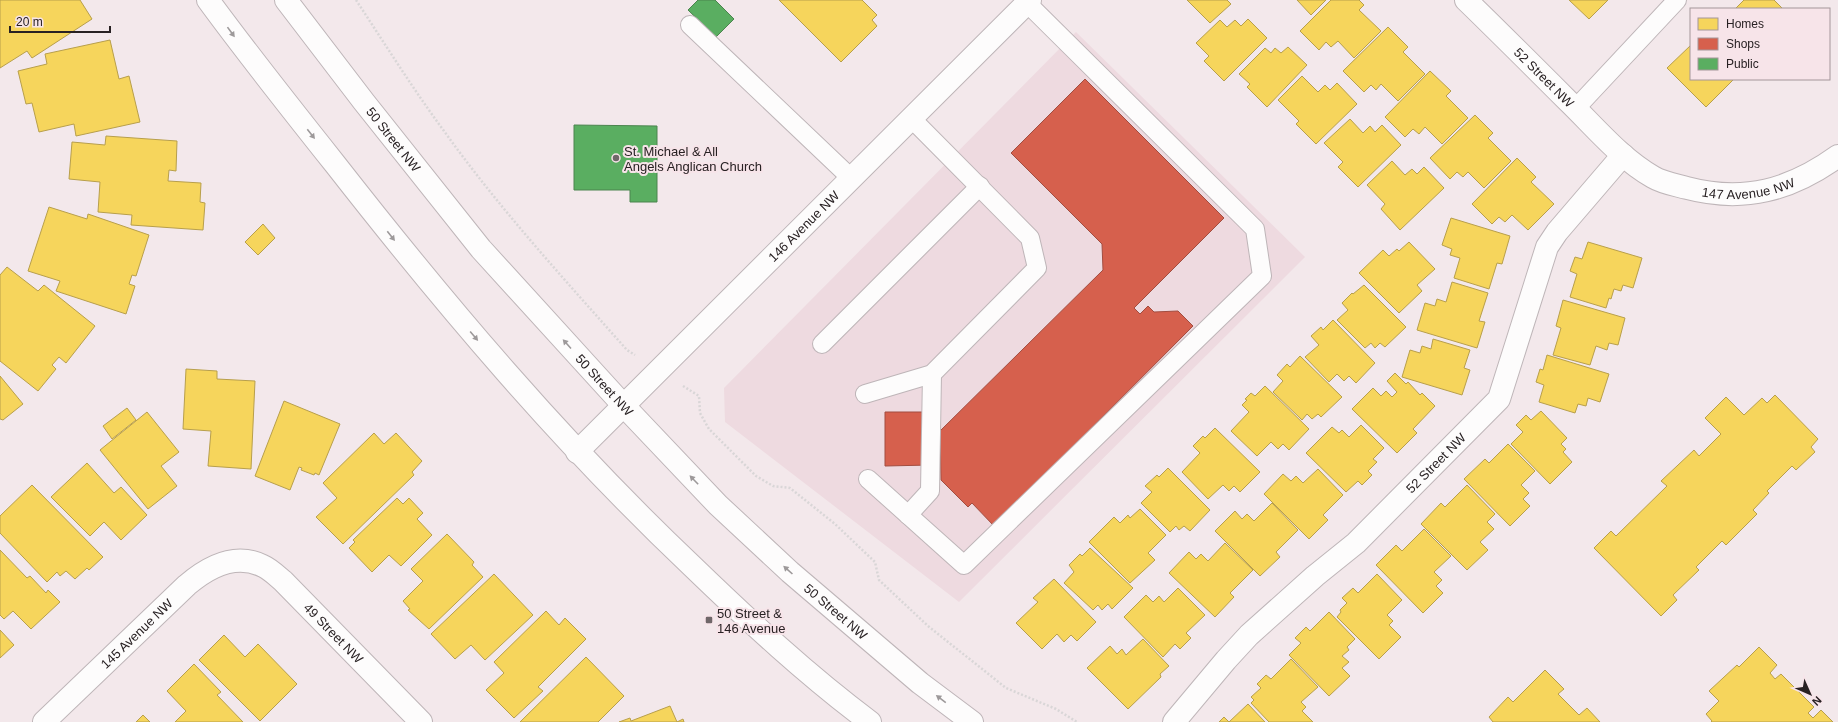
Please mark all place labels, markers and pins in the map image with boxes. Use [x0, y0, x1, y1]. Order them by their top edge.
place label: St. Michael & All Angels Anglican Church [624, 144, 762, 174]
marker: St. Michael & All Angels Anglican Church [611, 153, 621, 163]
place label: 50 Street & 146 Avenue [717, 606, 785, 636]
marker: 50 Street & 146 Avenue [704, 615, 714, 625]

